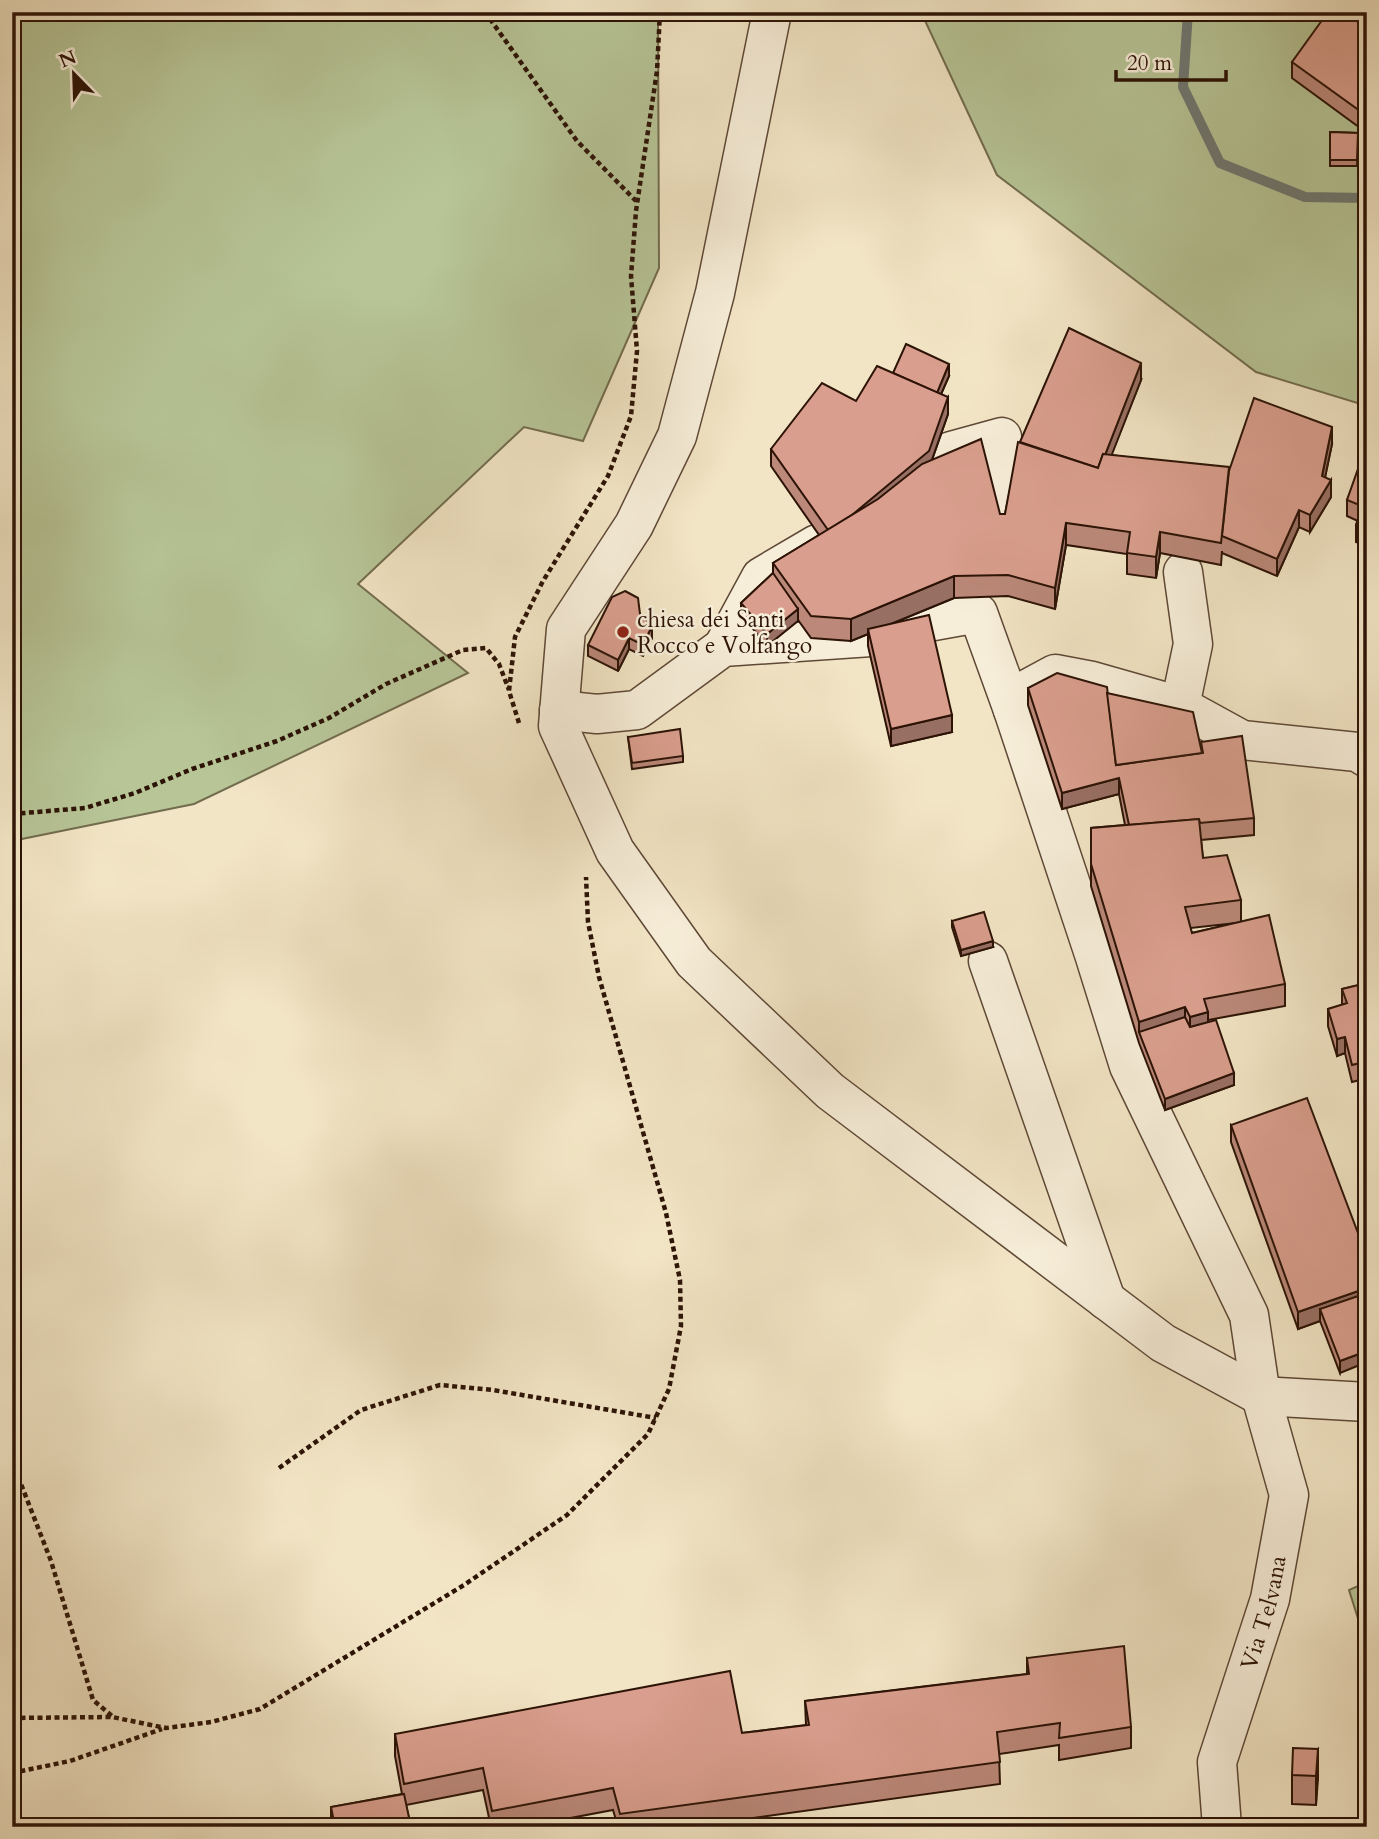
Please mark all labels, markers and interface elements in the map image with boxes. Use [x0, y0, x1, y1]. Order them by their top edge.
north arrow [38, 38, 108, 108]
scale bar [1116, 38, 1227, 82]
text: N [55, 44, 81, 74]
text: 20 m [1127, 49, 1172, 78]
place label: chiesa dei Santi Rocco e Volfango [637, 604, 812, 661]
marker: chiesa dei Santi Rocco e Volfango [615, 624, 631, 640]
street label: Via Telvana [1233, 1553, 1293, 1673]

